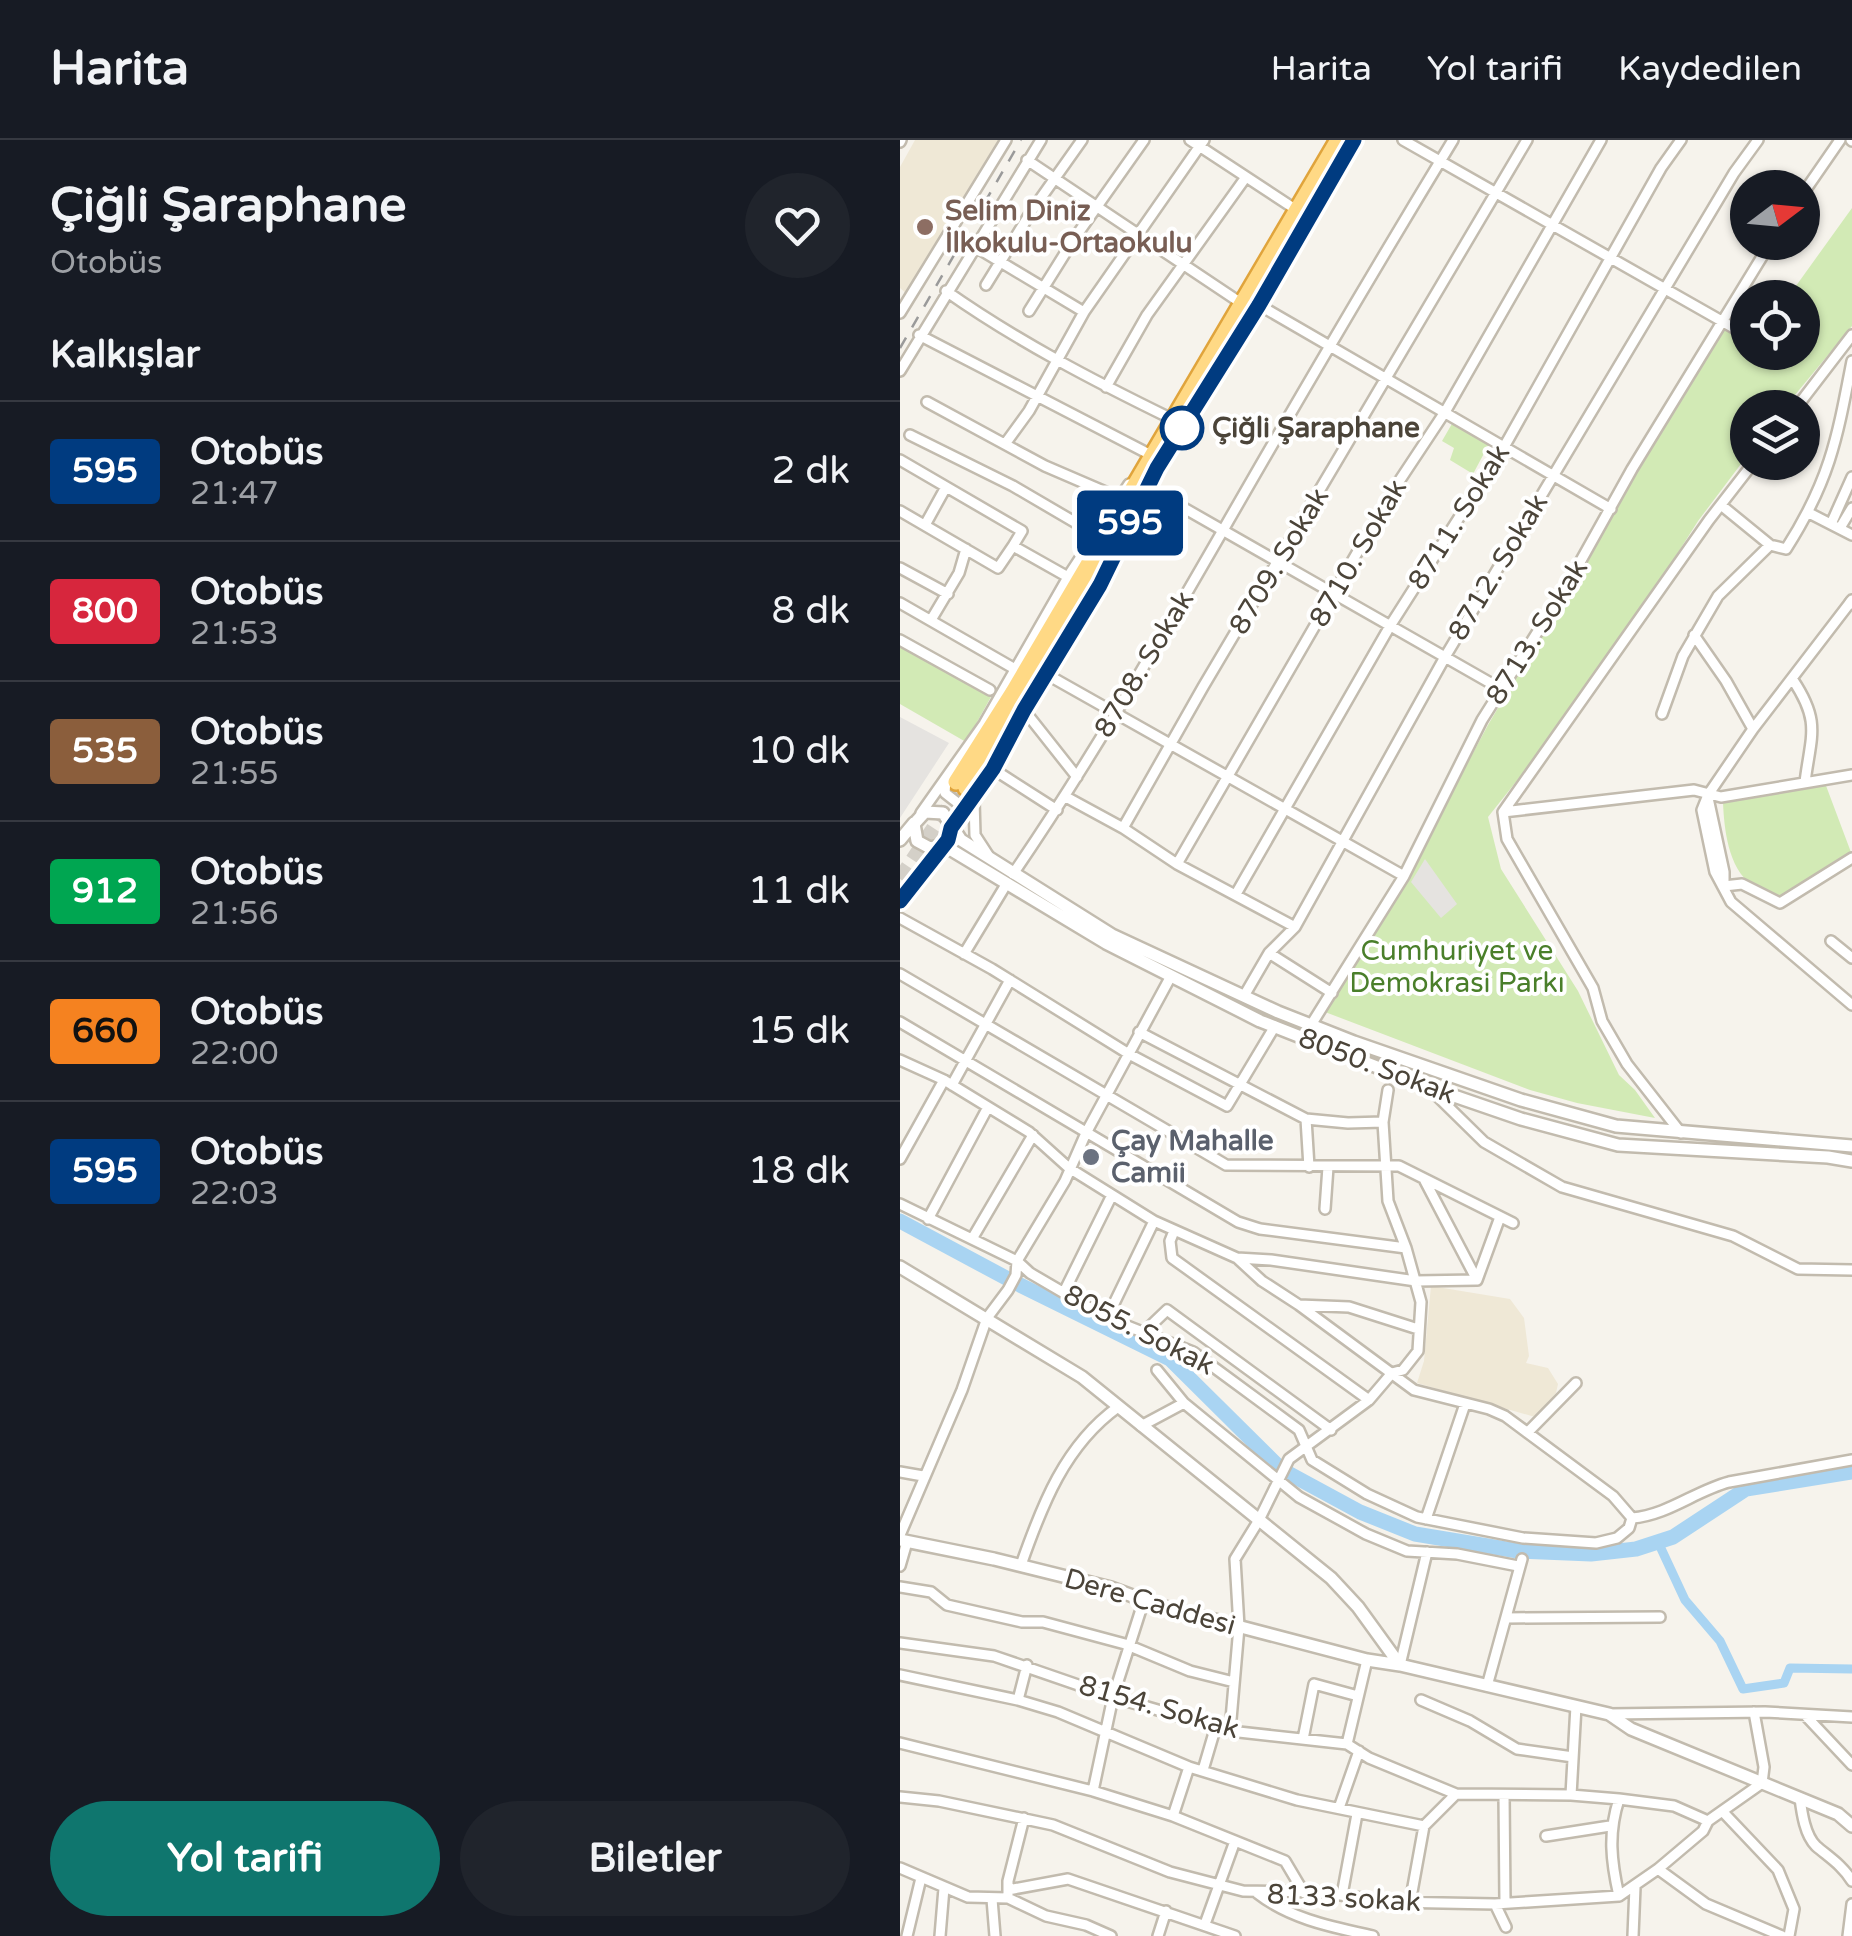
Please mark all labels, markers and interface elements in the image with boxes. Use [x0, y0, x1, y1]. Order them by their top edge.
text: Harita [50, 40, 189, 98]
text: Harita [1271, 48, 1372, 90]
text: Yol tarifi [1427, 48, 1563, 90]
text: Kaydedilen [1618, 48, 1802, 90]
north arrow [1730, 170, 1820, 260]
map controls [1730, 170, 1820, 480]
button: heart [745, 173, 850, 278]
text: Çiğli Şaraphane [50, 177, 406, 235]
place label: Selim Diniz İlkokulu-Ortaokulu [945, 194, 1192, 260]
marker: Selim Diniz İlkokulu-Ortaokulu [914, 216, 936, 238]
text: Otobüs [50, 244, 162, 282]
button: locate [1730, 280, 1820, 370]
text: Kalkışlar [50, 332, 200, 378]
button: layers [1730, 390, 1820, 480]
marker: Çiğli Şaraphane [1161, 407, 1203, 449]
place label: Çiğli Şaraphane [1212, 411, 1420, 445]
text: Otobüs [190, 429, 324, 475]
street label: 8711. Sokak [1401, 438, 1517, 596]
text: 2 dk [772, 448, 850, 494]
text: 595 [72, 450, 138, 492]
street label: 8710. Sokak [1302, 473, 1414, 633]
text: 21:47 [190, 475, 279, 513]
street label: 8709. Sokak [1222, 481, 1336, 641]
street label: 8712. Sokak [1441, 487, 1555, 647]
line badge: 595 [1072, 490, 1188, 556]
text: 595 [1097, 502, 1163, 544]
street label: 8713. Sokak [1479, 553, 1595, 711]
text: Otobüs [190, 569, 324, 615]
street label: 8708. Sokak [1087, 584, 1201, 744]
text: 8 dk [772, 588, 850, 634]
text: 800 [72, 590, 138, 632]
text: 21:53 [190, 615, 279, 653]
text: Otobüs [190, 709, 324, 755]
text: 10 dk [748, 728, 850, 774]
text: 535 [72, 730, 138, 772]
text: 21:55 [190, 755, 279, 793]
text: Otobüs [190, 849, 324, 895]
text: 11 dk [748, 868, 850, 914]
text: 912 [72, 870, 138, 912]
text: 21:56 [190, 895, 279, 933]
park label: Cumhuriyet ve Demokrasi Parkı [1349, 934, 1565, 1000]
text: Otobüs [190, 989, 324, 1035]
text: 15 dk [748, 1008, 850, 1054]
text: 660 [72, 1010, 138, 1052]
street label: 8050. Sokak [1294, 1021, 1460, 1111]
text: 22:00 [190, 1035, 279, 1073]
place label: Çay Mahalle Camii [1111, 1124, 1274, 1190]
text: Otobüs [190, 1129, 324, 1175]
marker: Çay Mahalle Camii [1080, 1146, 1102, 1168]
text: 18 dk [748, 1148, 850, 1194]
text: 595 [72, 1150, 138, 1192]
text: 22:03 [190, 1175, 279, 1213]
street label: 8055. Sokak [1058, 1277, 1220, 1383]
street label: Dere Caddesi [1060, 1561, 1240, 1643]
street label: 8154. Sokak [1075, 1668, 1243, 1746]
button: Yol tarifi [50, 1801, 440, 1916]
button: Biletler [460, 1801, 850, 1916]
street label: 8133 sokak [1266, 1877, 1422, 1919]

